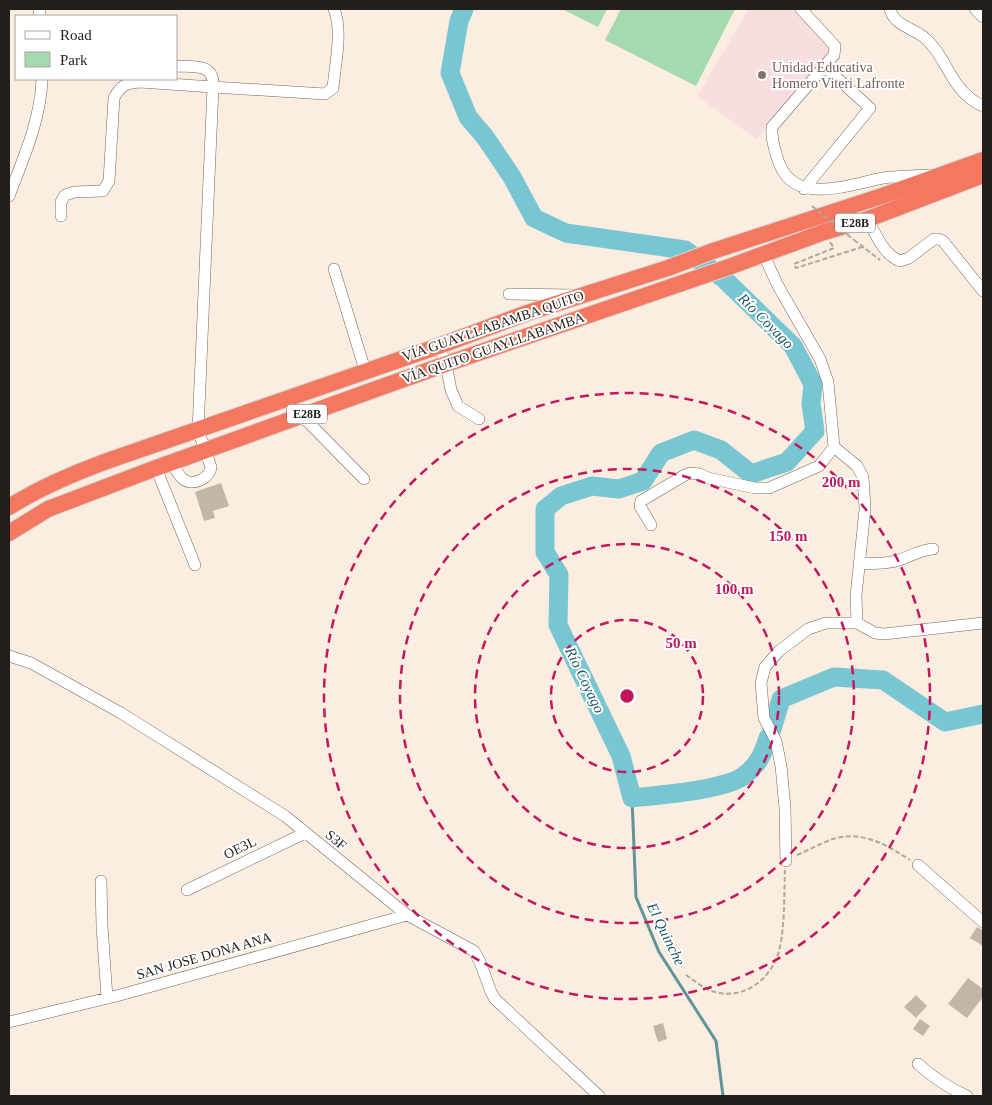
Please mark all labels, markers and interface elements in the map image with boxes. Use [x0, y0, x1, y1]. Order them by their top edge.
legend [15, 15, 178, 80]
text: Road [60, 27, 92, 43]
text: Park [60, 52, 88, 68]
place label: Unidad Educativa Homero Viteri Lafronte [772, 60, 905, 91]
marker: Unidad Educativa Homero Viteri Lafronte [756, 69, 768, 81]
road number: E28B [835, 214, 875, 232]
street label: VÍA GUAYLLABAMBA QUITO [400, 287, 586, 364]
water label: Río Coyago [734, 289, 797, 352]
street label: VÍA QUITO GUAYLLABAMBA [399, 308, 587, 386]
road number: E28B [287, 404, 327, 424]
text: 200 m [822, 474, 861, 490]
text: 150 m [769, 528, 808, 544]
text: 100 m [715, 581, 754, 597]
text: 50 m [665, 635, 697, 651]
water label: Río Coyago [562, 644, 608, 716]
centre of rings [618, 687, 636, 705]
street label: S3F [323, 827, 350, 853]
street label: OE3L [221, 834, 259, 862]
water label: El Quinche [643, 899, 688, 968]
street label: SAN JOSE DONA ANA [135, 929, 274, 982]

